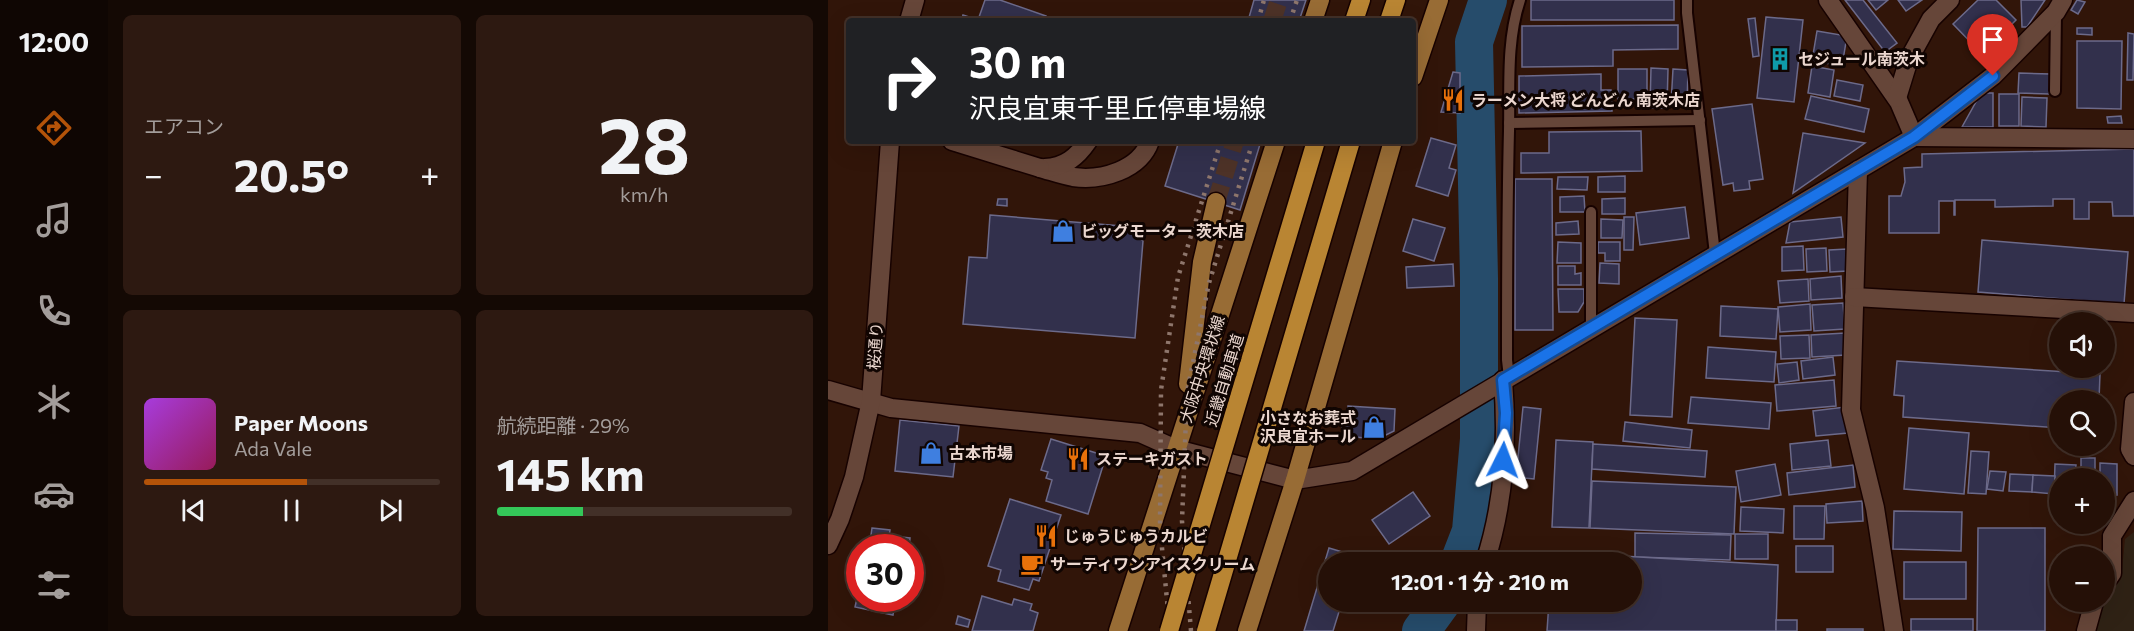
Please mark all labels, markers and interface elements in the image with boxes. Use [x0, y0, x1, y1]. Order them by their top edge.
pin [1967, 14, 2018, 76]
icon: arrive [1976, 23, 2009, 56]
text: 12:00 [19, 25, 89, 58]
text: 30 m [969, 35, 1066, 87]
icon: right [870, 42, 948, 120]
building icon: セジュール南茨木 [1767, 46, 1793, 72]
place label: セジュール南茨木 [1798, 49, 1925, 68]
restaurant icon: ラーメン大将 どんどん 南茨木店 [1440, 87, 1466, 113]
place label: ラーメン大将 どんどん 南茨木店 [1471, 90, 1700, 109]
text: 沢良宜東千里丘停車場線 [969, 91, 1266, 124]
text: 28 [598, 95, 690, 190]
icon: directions [33, 107, 75, 149]
text: エアコン [144, 114, 224, 138]
text: 20.5° [234, 146, 349, 201]
text: − [144, 153, 163, 194]
text: + [420, 153, 439, 194]
text: km/h [620, 182, 669, 206]
icon: music [33, 199, 75, 241]
shop icon: ビッグモーター 茨木店 [1050, 218, 1076, 244]
place label: ビッグモーター 茨木店 [1081, 221, 1244, 240]
icon: phone [33, 290, 75, 332]
map controls [2049, 312, 2115, 612]
button: sound [2049, 312, 2115, 378]
street label: 大阪中央環状線 [1175, 313, 1228, 425]
street label: 桜通り [863, 321, 886, 371]
street label: 近畿自動車道 [1200, 331, 1247, 429]
icon: climate [33, 381, 75, 423]
button: search [2049, 390, 2115, 456]
place label: 小さなお葬式 沢良宜ホール [1260, 408, 1356, 445]
text: Paper Moons [234, 409, 368, 436]
text: 航続距離 · 29% [497, 413, 630, 437]
shop icon: 小さなお葬式 沢良宜ホール [1361, 414, 1387, 440]
position arrow [1471, 428, 1535, 492]
text: Ada Vale [234, 436, 312, 460]
shop icon: 古本市場 [918, 440, 944, 466]
place label: 古本市場 [949, 443, 1013, 462]
text: 145 km [497, 445, 644, 500]
restaurant icon: ステーキガスト [1065, 446, 1091, 472]
place label: ステーキガスト [1096, 449, 1208, 468]
button: + [2049, 468, 2115, 534]
icon: car [33, 473, 75, 515]
icon: previous [177, 494, 210, 527]
icon: pause [275, 494, 308, 527]
icon: next [374, 494, 407, 527]
restaurant icon: じゅうじゅうカルビ [1033, 523, 1059, 549]
place label: じゅうじゅうカルビ [1064, 526, 1208, 545]
speed limit sign: 30 [846, 534, 924, 612]
button: − [2049, 546, 2115, 612]
cafe icon: サーティワンアイスクリーム [1019, 551, 1045, 577]
place label: サーティワンアイスクリーム [1050, 554, 1255, 573]
icon: filters [33, 564, 75, 606]
text: 12:01 · 1 分 · 210 m [1391, 568, 1569, 595]

